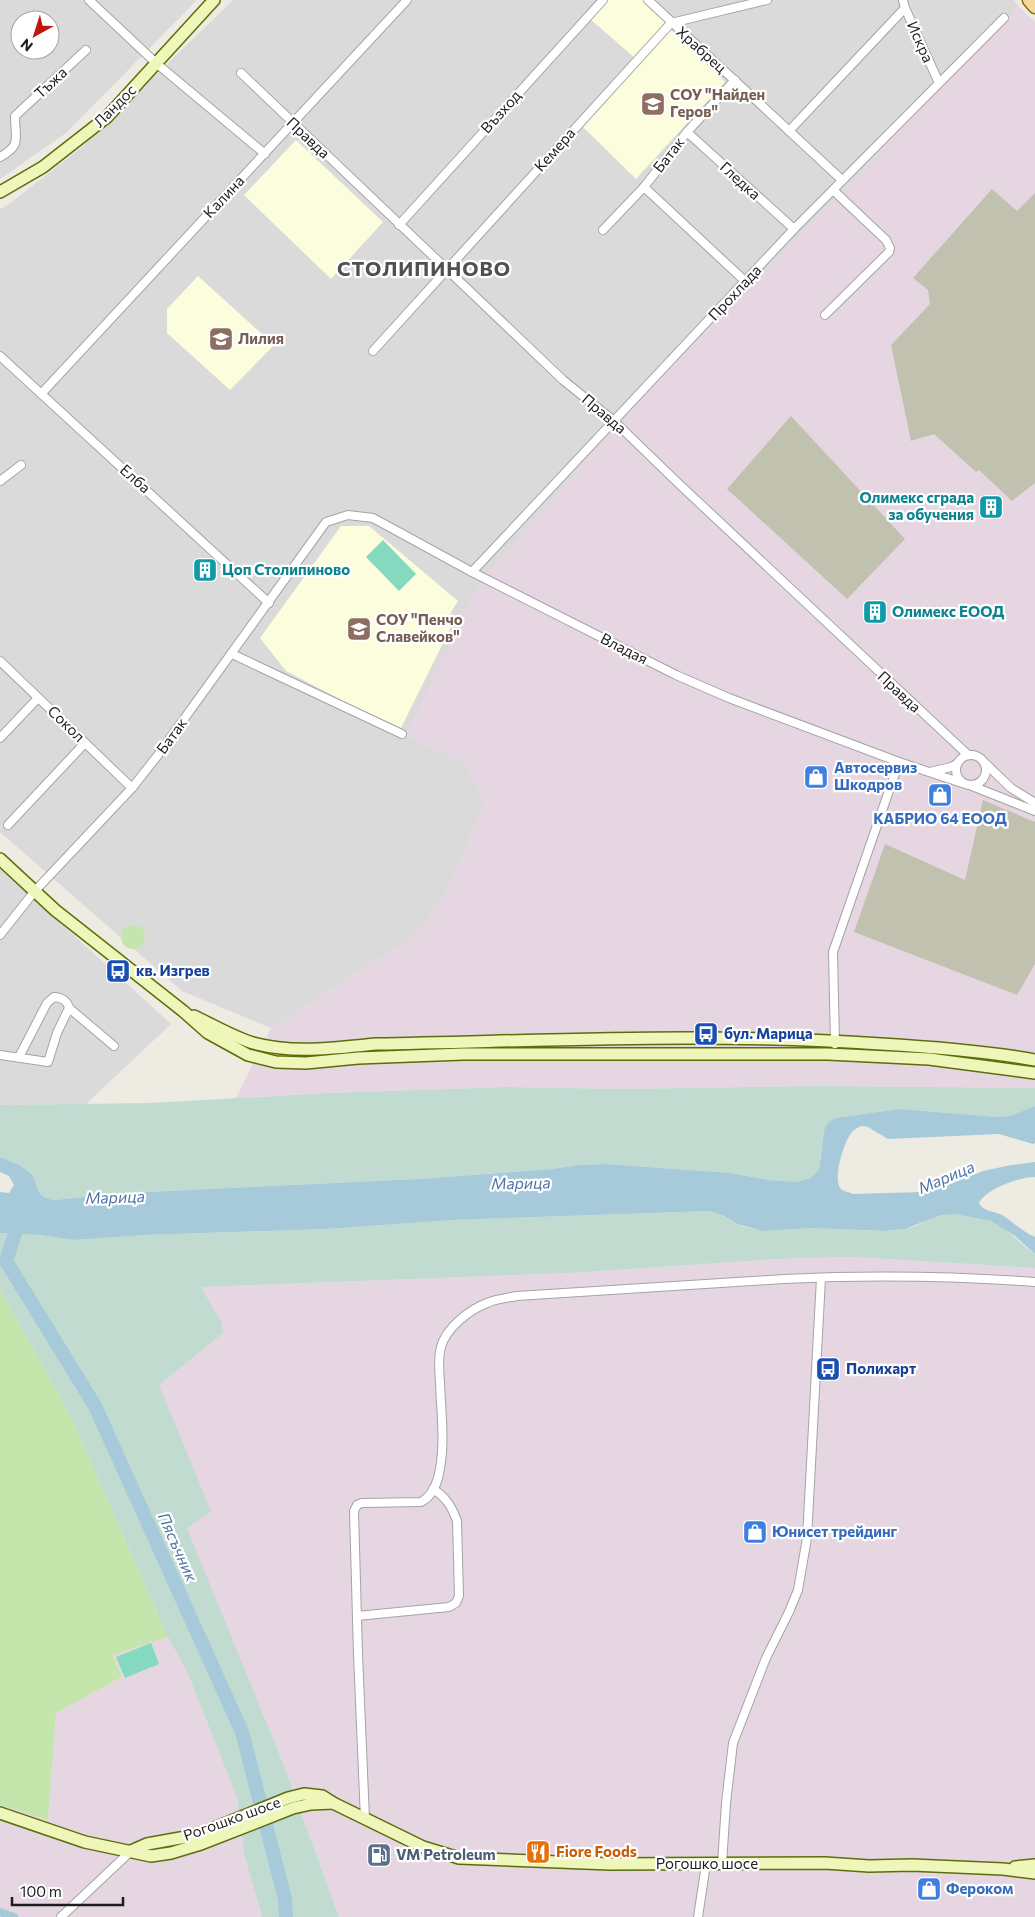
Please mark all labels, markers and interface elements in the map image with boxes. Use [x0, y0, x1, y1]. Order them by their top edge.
north arrow [10, 10, 60, 60]
street label: Искра [904, 18, 938, 65]
street label: Храбрец [673, 22, 731, 77]
text: N [17, 36, 36, 55]
street label: Тъжа [30, 63, 70, 102]
street label: Ландос [89, 80, 139, 130]
place label: СОУ "Найден Геров" [670, 85, 765, 120]
street label: Възход [476, 86, 524, 136]
school or university icon: СОУ "Найден Геров" [640, 91, 666, 117]
street label: Правда [283, 113, 334, 162]
street label: Кемера [530, 124, 579, 175]
street label: Батак [649, 133, 688, 176]
street label: Гледка [717, 157, 765, 203]
street label: Калина [199, 171, 247, 221]
district label: СТОЛИПИНОВО [337, 256, 511, 280]
street label: Прохлада [704, 261, 765, 324]
school or university icon: Лилия [208, 326, 234, 352]
place label: Лилия [238, 329, 284, 347]
street label: Правда [579, 390, 630, 437]
street label: Елба [117, 460, 154, 496]
place label: Олимекс сграда за обучения [859, 488, 974, 523]
building icon: Олимекс сграда за обучения [978, 494, 1004, 520]
building icon: Цоп Столипиново [192, 557, 218, 583]
place label: Цоп Столипиново [222, 560, 350, 578]
building icon: Олимекс ЕООД [862, 599, 888, 625]
place label: Олимекс ЕООД [892, 602, 1004, 620]
place label: СОУ "Пенчо Славейков" [376, 610, 463, 645]
school or university icon: СОУ "Пенчо Славейков" [346, 616, 372, 642]
street label: Владая [598, 629, 651, 668]
street label: Правда [874, 667, 925, 716]
street label: Сокол [44, 701, 89, 745]
street label: Батак [152, 714, 190, 757]
place label: Автосервиз Шкодров [834, 758, 917, 793]
shop icon: Автосервиз Шкодров [803, 764, 829, 790]
shop icon: КАБРИО 64 ЕООД [927, 782, 953, 808]
place label: КАБРИО 64 ЕООД [873, 809, 1007, 827]
bus stop icon: кв. Изгрев [105, 958, 131, 984]
place label: кв. Изгрев [136, 961, 210, 979]
bus stop icon: бул. Марица [693, 1021, 719, 1047]
place label: бул. Марица [724, 1024, 813, 1042]
water label: Марица [915, 1156, 977, 1197]
water label: Марица [491, 1172, 551, 1193]
water label: Марица [85, 1186, 145, 1207]
bus stop icon: Полихарт [815, 1356, 841, 1382]
place label: Полихарт [846, 1359, 916, 1377]
water label: Пясъчник [155, 1509, 202, 1585]
shop icon: Юнисет трейдинг [742, 1519, 768, 1545]
place label: Юнисет трейдинг [772, 1522, 898, 1540]
street label: Рогошко шосе [181, 1792, 283, 1844]
restaurant icon: Fiore Foods [525, 1839, 551, 1865]
fuel station icon: VM Petroleum [366, 1842, 392, 1868]
place label: Fiore Foods [556, 1842, 637, 1860]
place label: VM Petroleum [396, 1845, 496, 1863]
street label: Рогошко шосе [656, 1854, 758, 1872]
scale bar [12, 1874, 124, 1906]
shop icon: Фероком [916, 1876, 942, 1902]
place label: Фероком [946, 1879, 1013, 1897]
text: 100 m [20, 1882, 62, 1900]

